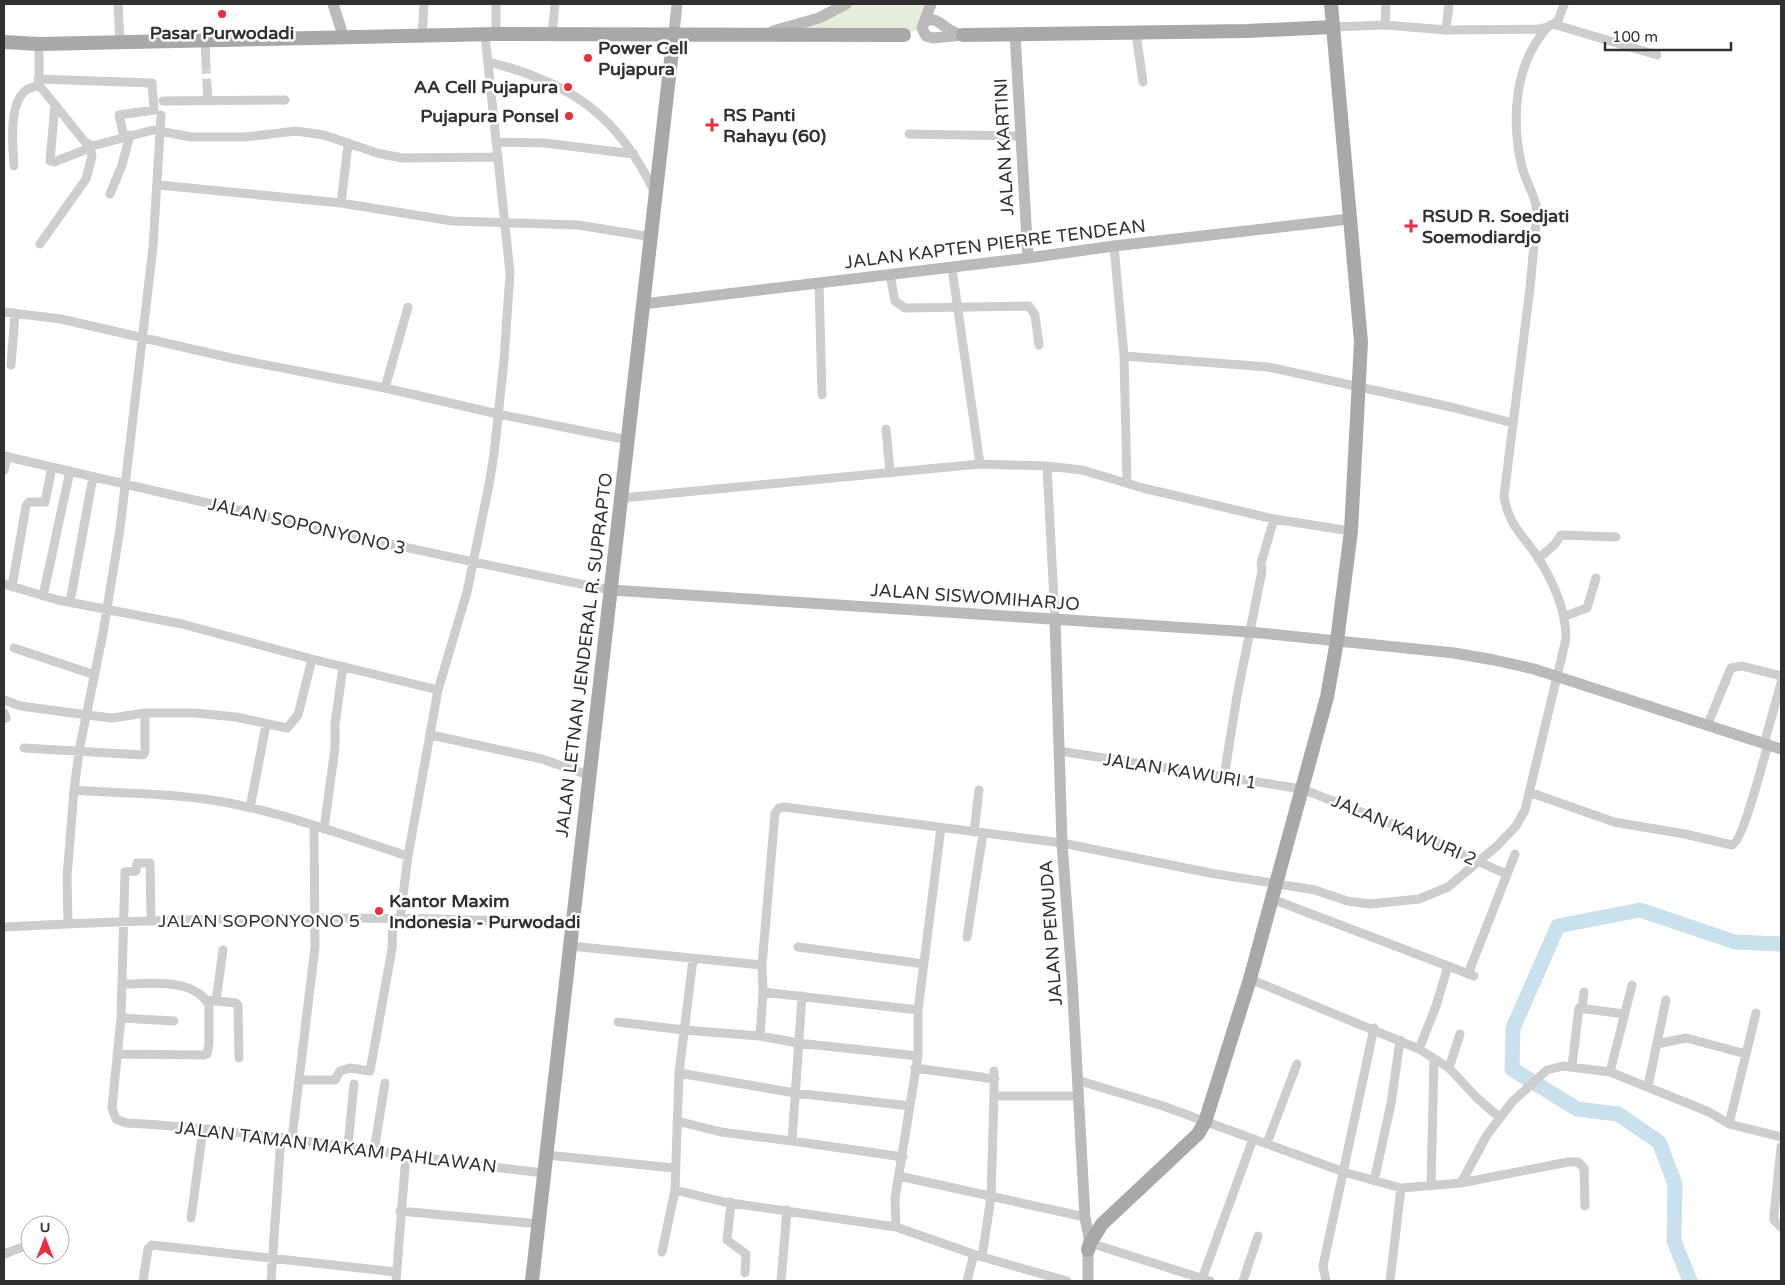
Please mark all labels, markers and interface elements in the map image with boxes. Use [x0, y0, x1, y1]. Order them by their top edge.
marker: Pasar Purwodadi [216, 8, 228, 20]
scale bar [1605, 20, 1731, 52]
place label: Pasar Purwodadi [150, 22, 294, 44]
text: 100 m [1612, 28, 1658, 46]
place label: Power Cell Pujapura [598, 37, 688, 80]
marker: Power Cell Pujapura [582, 52, 594, 64]
place label: AA Cell Pujapura [414, 76, 558, 98]
street label: JALAN KARTINI [989, 78, 1019, 216]
marker: AA Cell Pujapura [562, 81, 574, 93]
place label: RS Panti Rahayu (60) [723, 104, 826, 147]
place label: Pujapura Ponsel [420, 105, 559, 127]
marker: Pujapura Ponsel [563, 110, 575, 122]
marker: RS Panti Rahayu (60) [705, 118, 719, 132]
place label: RSUD R. Soedjati Soemodiardjo [1422, 205, 1569, 248]
street label: JALAN KAPTEN PIERRE TENDEAN [843, 215, 1147, 273]
marker: RSUD R. Soedjati Soemodiardjo [1404, 219, 1418, 233]
street label: JALAN LETNAN JENDERAL R. SUPRAPTO [551, 471, 617, 839]
street label: JALAN SOPONYONO 3 [206, 493, 408, 559]
street label: JALAN SISWOMIHARJO [870, 579, 1080, 615]
street label: JALAN KAWURI 1 [1102, 748, 1258, 794]
street label: JALAN KAWURI 2 [1328, 790, 1480, 870]
street label: JALAN PEMUDA [1035, 860, 1067, 1006]
place label: Kantor Maxim Indonesia - Purwodadi [389, 890, 581, 933]
marker: Kantor Maxim Indonesia - Purwodadi [373, 905, 385, 917]
street label: JALAN SOPONYONO 5 [158, 910, 360, 932]
street label: JALAN TAMAN MAKAM PAHLAWAN [174, 1116, 498, 1178]
north arrow [20, 1215, 70, 1265]
text: U [40, 1219, 50, 1236]

